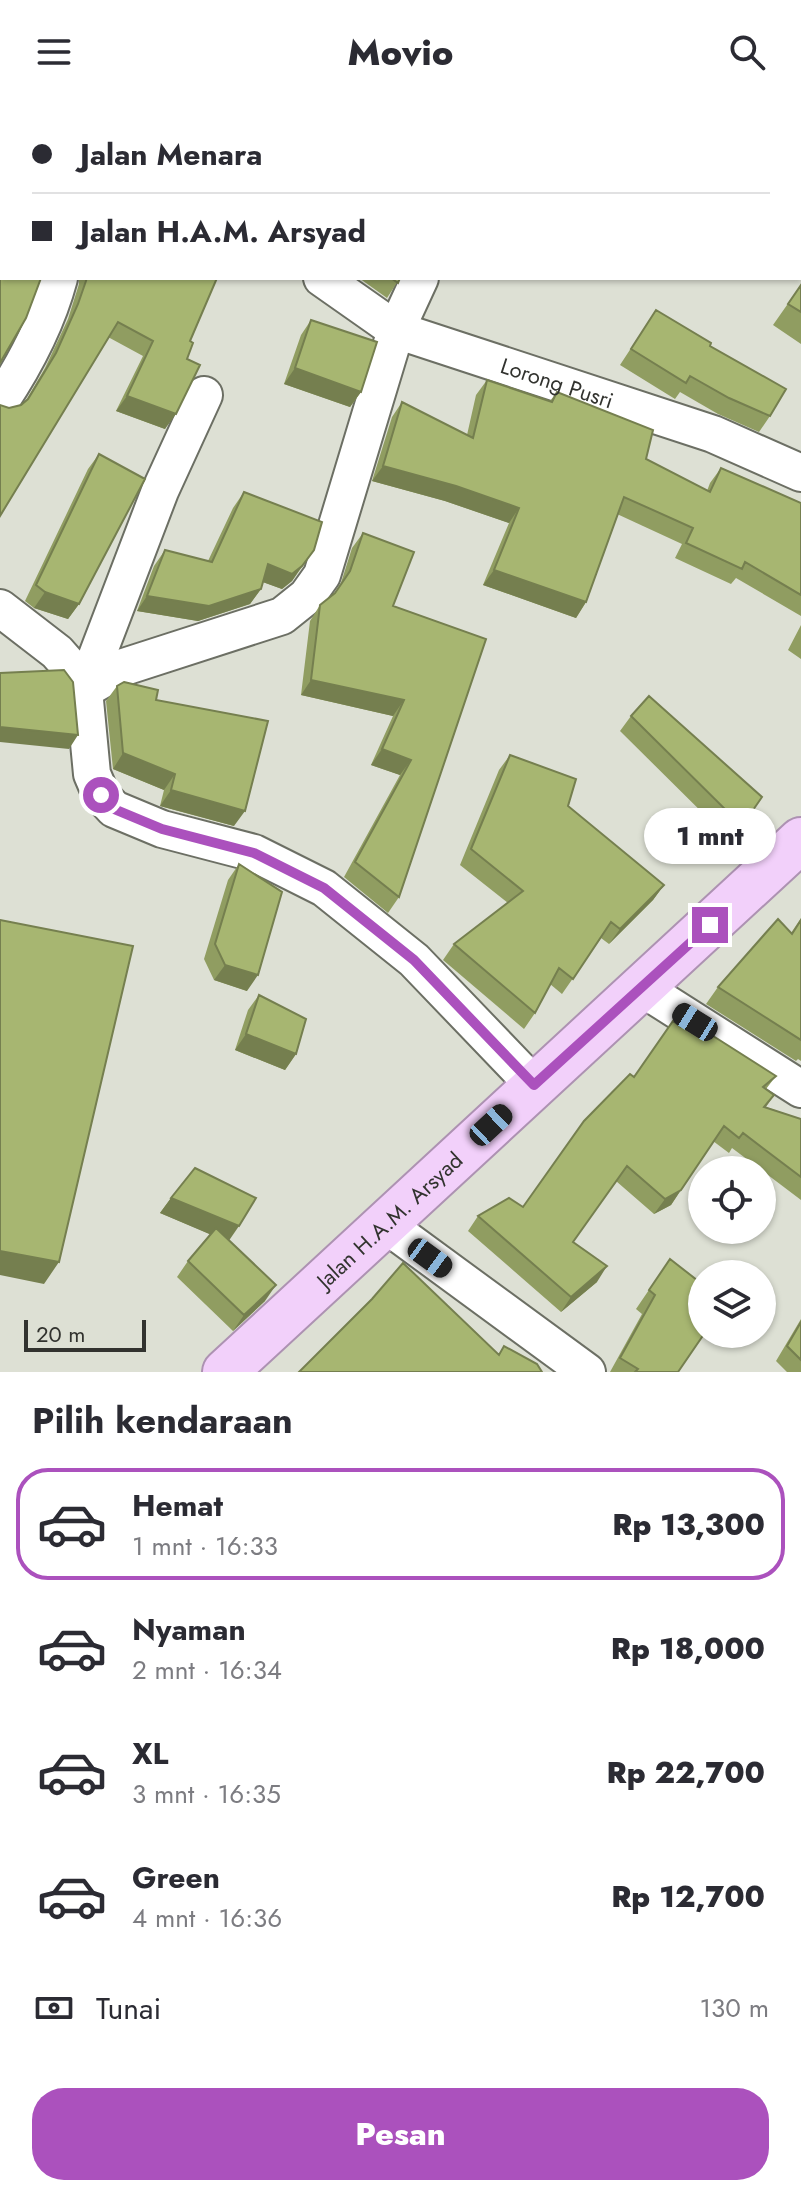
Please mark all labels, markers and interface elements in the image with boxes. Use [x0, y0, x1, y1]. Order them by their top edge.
text: Movio [348, 26, 453, 78]
icon: menu [32, 30, 76, 74]
icon: search [725, 30, 769, 74]
text: Jalan Menara [80, 133, 262, 176]
text: Jalan H.A.M. Arsyad [80, 210, 366, 253]
street label: Lorong Pusri [496, 349, 618, 416]
route start [83, 777, 119, 813]
callout: 1 mnt [644, 809, 776, 865]
text: 1 mnt [676, 817, 744, 855]
route end [692, 907, 728, 943]
car [668, 999, 722, 1045]
car [465, 1100, 517, 1150]
street label: Jalan H.A.M. Arsyad [307, 1144, 470, 1298]
map controls [688, 1156, 776, 1348]
button: locate [688, 1156, 776, 1244]
car [404, 1234, 456, 1282]
button: layers [688, 1260, 776, 1348]
scale bar [24, 1316, 146, 1352]
text: 20 m [36, 1318, 85, 1350]
text: Pilih kendaraan [32, 1394, 293, 1446]
text: Hemat [132, 1484, 223, 1527]
icon: car [36, 1488, 108, 1560]
text: Rp 13,300 [612, 1503, 765, 1546]
text: 1 mnt · 16:33 [132, 1527, 278, 1565]
text: Nyaman [132, 1608, 246, 1651]
icon: car [36, 1612, 108, 1684]
text: Rp 18,000 [611, 1627, 765, 1670]
text: 2 mnt · 16:34 [132, 1651, 282, 1689]
text: XL [132, 1732, 168, 1775]
icon: car [36, 1736, 108, 1808]
text: Rp 22,700 [606, 1751, 765, 1794]
text: 3 mnt · 16:35 [132, 1775, 281, 1813]
text: Green [132, 1856, 220, 1899]
icon: car [36, 1860, 108, 1932]
text: Rp 12,700 [611, 1875, 765, 1918]
text: 4 mnt · 16:36 [132, 1899, 282, 1937]
icon: cash [32, 1986, 76, 2030]
text: Tunai [96, 1987, 161, 2030]
text: 130 m [699, 1989, 769, 2027]
button: Pesan [32, 2088, 769, 2180]

